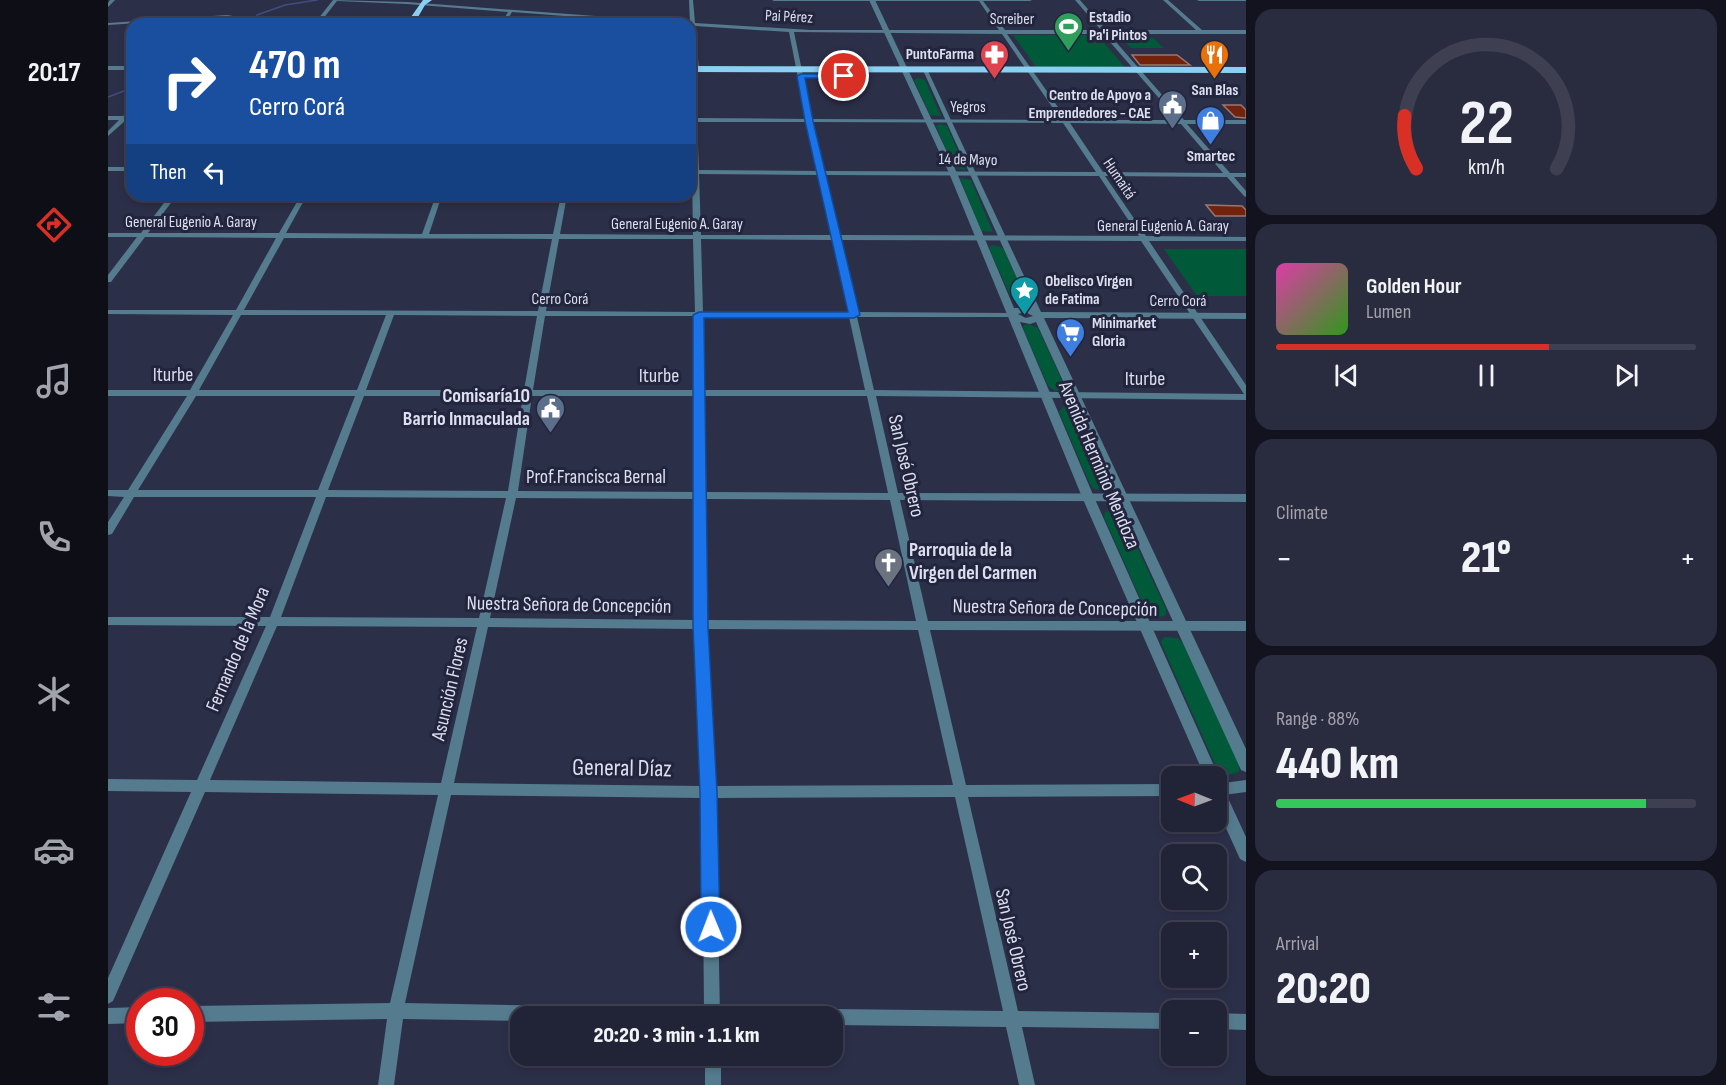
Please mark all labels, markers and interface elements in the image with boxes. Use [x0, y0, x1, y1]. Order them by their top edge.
street label: Pai Pérez [765, 6, 814, 28]
place label: Estadio Pa'i Pintos [1089, 8, 1147, 45]
street label: Screiber [990, 10, 1035, 29]
sports icon: Estadio Pa'i Pintos [1052, 10, 1084, 52]
pharmacy icon: PuntoFarma [979, 38, 1011, 80]
restaurant icon: San Blas [1199, 38, 1231, 80]
text: 470 m [249, 40, 341, 91]
icon: right [150, 42, 228, 120]
place label: PuntoFarma [906, 45, 974, 64]
pin [818, 50, 869, 101]
text: 20:17 [28, 57, 80, 89]
icon: arrive [827, 59, 860, 92]
place label: San Blas [1192, 81, 1238, 100]
place label: Centro de Apoyo a Emprendedores - CAE [1028, 86, 1151, 123]
text: 22 [1459, 87, 1513, 162]
public building icon: Centro de Apoyo a Emprendedores - CAE [1156, 88, 1188, 130]
text: Cerro Corá [249, 91, 345, 123]
street label: Yegros [950, 98, 986, 117]
shop icon: Smartec [1195, 104, 1227, 146]
place label: Smartec [1187, 147, 1235, 166]
street label: 14 de Mayo [938, 150, 998, 170]
street label: Humaitá [1098, 155, 1140, 203]
text: km/h [1467, 155, 1505, 180]
icon: left [198, 156, 231, 189]
text: Then [150, 159, 186, 186]
icon: directions [33, 204, 75, 246]
street label: General Eugenio A. Garay [125, 213, 257, 232]
street label: General Eugenio A. Garay [611, 215, 743, 234]
street label: General Eugenio A. Garay [1097, 217, 1229, 236]
place label: Obelisco Virgen de Fatima [1045, 272, 1132, 309]
text: Golden Hour [1366, 273, 1462, 300]
place icon: Obelisco Virgen de Fatima [1008, 274, 1040, 316]
street label: Cerro Corá [532, 290, 588, 309]
street label: Cerro Corá [1150, 292, 1206, 311]
text: Lumen [1366, 300, 1411, 324]
place label: Minimarket Gloria [1092, 314, 1156, 351]
supermarket icon: Minimarket Gloria [1055, 316, 1087, 358]
icon: previous [1330, 359, 1363, 392]
icon: pause [1470, 359, 1503, 392]
icon: next [1610, 359, 1643, 392]
icon: music [33, 360, 75, 402]
street label: Iturbe [153, 363, 193, 387]
street label: Iturbe [639, 364, 679, 388]
street label: Iturbe [1125, 367, 1165, 391]
street label: Avenida Herminio Mendoza [1052, 377, 1145, 552]
place label: Comisaría10 Barrio Inmaculada [403, 384, 530, 431]
public building icon: Comisaría10 Barrio Inmaculada [535, 392, 567, 434]
street label: San José Obrero [883, 413, 929, 519]
street label: Prof.Francisca Bernal [526, 465, 666, 489]
text: Climate [1276, 501, 1328, 525]
icon: phone [33, 516, 75, 558]
text: 21° [1461, 531, 1511, 586]
place label: Parroquia de la Virgen del Carmen [909, 538, 1037, 585]
text: − [1276, 539, 1292, 579]
text: + [1680, 539, 1696, 579]
church icon: Parroquia de la Virgen del Carmen [872, 546, 904, 588]
street label: Fernando de la Mora [201, 583, 275, 715]
street label: Nuestra Señora de Concepción [466, 591, 672, 619]
street label: Nuestra Señora de Concepción [952, 594, 1158, 622]
street label: Asunción Flores [426, 635, 473, 744]
icon: climate [33, 673, 75, 715]
text: Range · 88% [1276, 707, 1360, 731]
text: 440 km [1276, 737, 1399, 792]
street label: General Díaz [572, 753, 672, 783]
north arrow [1161, 766, 1227, 832]
map controls [1161, 766, 1227, 1066]
icon: car [33, 829, 75, 871]
button: search [1161, 844, 1227, 910]
street label: San José Obrero [990, 887, 1036, 993]
position arrow [679, 895, 743, 959]
button: + [1161, 922, 1227, 988]
text: Arrival [1276, 932, 1319, 956]
text: 20:20 [1276, 962, 1371, 1017]
icon: filters [33, 986, 75, 1028]
speed limit sign: 30 [126, 988, 204, 1066]
button: − [1161, 1000, 1227, 1066]
text: 20:20 · 3 min · 1.1 km [593, 1022, 760, 1049]

